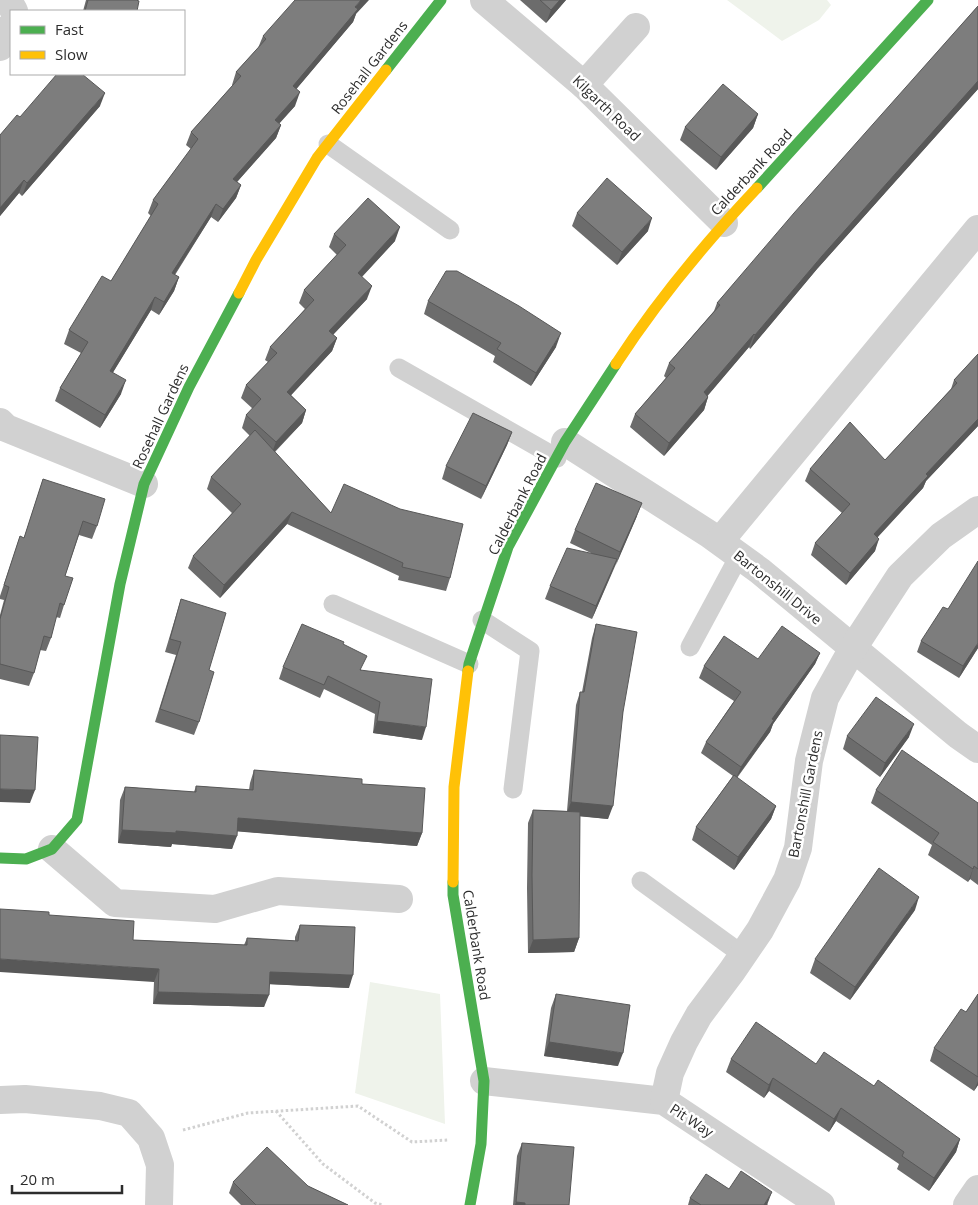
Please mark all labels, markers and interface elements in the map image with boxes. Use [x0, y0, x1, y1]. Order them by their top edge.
legend [10, 10, 185, 75]
street label: Rosehall Gardens [326, 16, 412, 118]
text: Fast [55, 19, 84, 39]
text: Slow [55, 44, 88, 64]
street label: Kilgarth Road [569, 71, 645, 145]
street label: Calderbank Road [706, 125, 796, 219]
street label: Rosehall Gardens [127, 360, 193, 472]
street label: Calderbank Road [483, 450, 551, 558]
street label: Bartonshill Drive [730, 546, 826, 629]
street label: Bartonshill Gardens [783, 728, 827, 859]
street label: Calderbank Road [459, 888, 495, 1002]
street label: Pit Way [667, 1099, 718, 1142]
scale bar [12, 1162, 122, 1194]
text: 20 m [20, 1169, 55, 1189]

